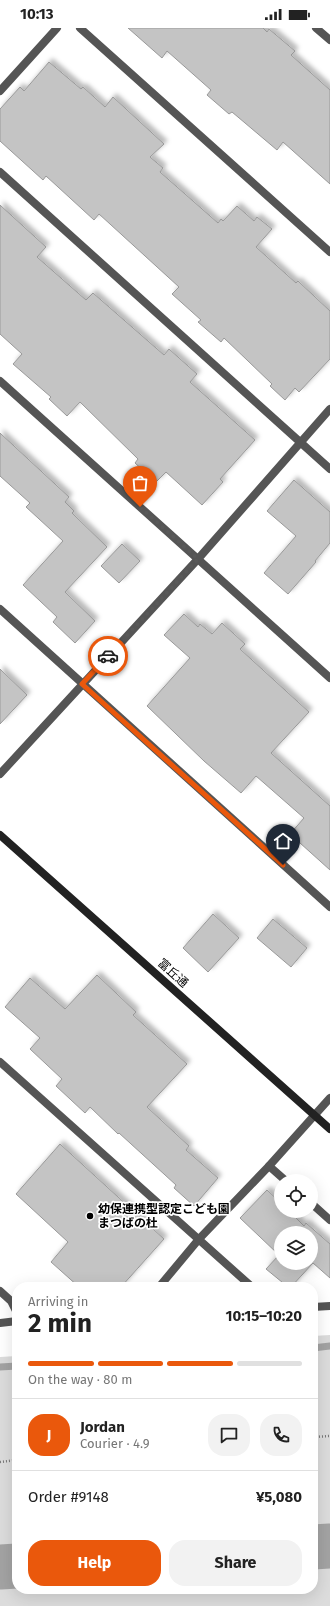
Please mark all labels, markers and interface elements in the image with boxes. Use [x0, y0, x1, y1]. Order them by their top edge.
text: 10:13 [20, 5, 54, 23]
pin [123, 466, 157, 507]
icon: bag [129, 472, 151, 494]
courier [88, 636, 128, 676]
icon: car [97, 645, 119, 667]
pin [266, 824, 300, 865]
icon: home [272, 830, 294, 852]
street label: 富丘通 [155, 956, 191, 990]
map controls [274, 1174, 318, 1270]
button: locate [274, 1174, 318, 1218]
place label: 幼保連携型認定こども園 まつばの杜 [98, 1202, 230, 1230]
marker: 幼保連携型認定こども園 まつばの杜 [85, 1211, 95, 1221]
button: layers [274, 1226, 318, 1270]
text: Arriving in [28, 1294, 88, 1309]
text: 10:15–10:20 [226, 1307, 302, 1325]
text: 2 min [28, 1308, 92, 1339]
text: On the way · 80 m [28, 1372, 132, 1387]
button: chat [208, 1414, 250, 1456]
button: phone [260, 1414, 302, 1456]
text: Jordan [80, 1418, 125, 1436]
text: J [47, 1426, 51, 1444]
text: Courier · 4.9 [80, 1436, 150, 1451]
text: Order #9148 [28, 1488, 109, 1506]
text: ¥5,080 [256, 1488, 302, 1506]
button: Help [28, 1540, 161, 1586]
button: Share [169, 1540, 302, 1586]

